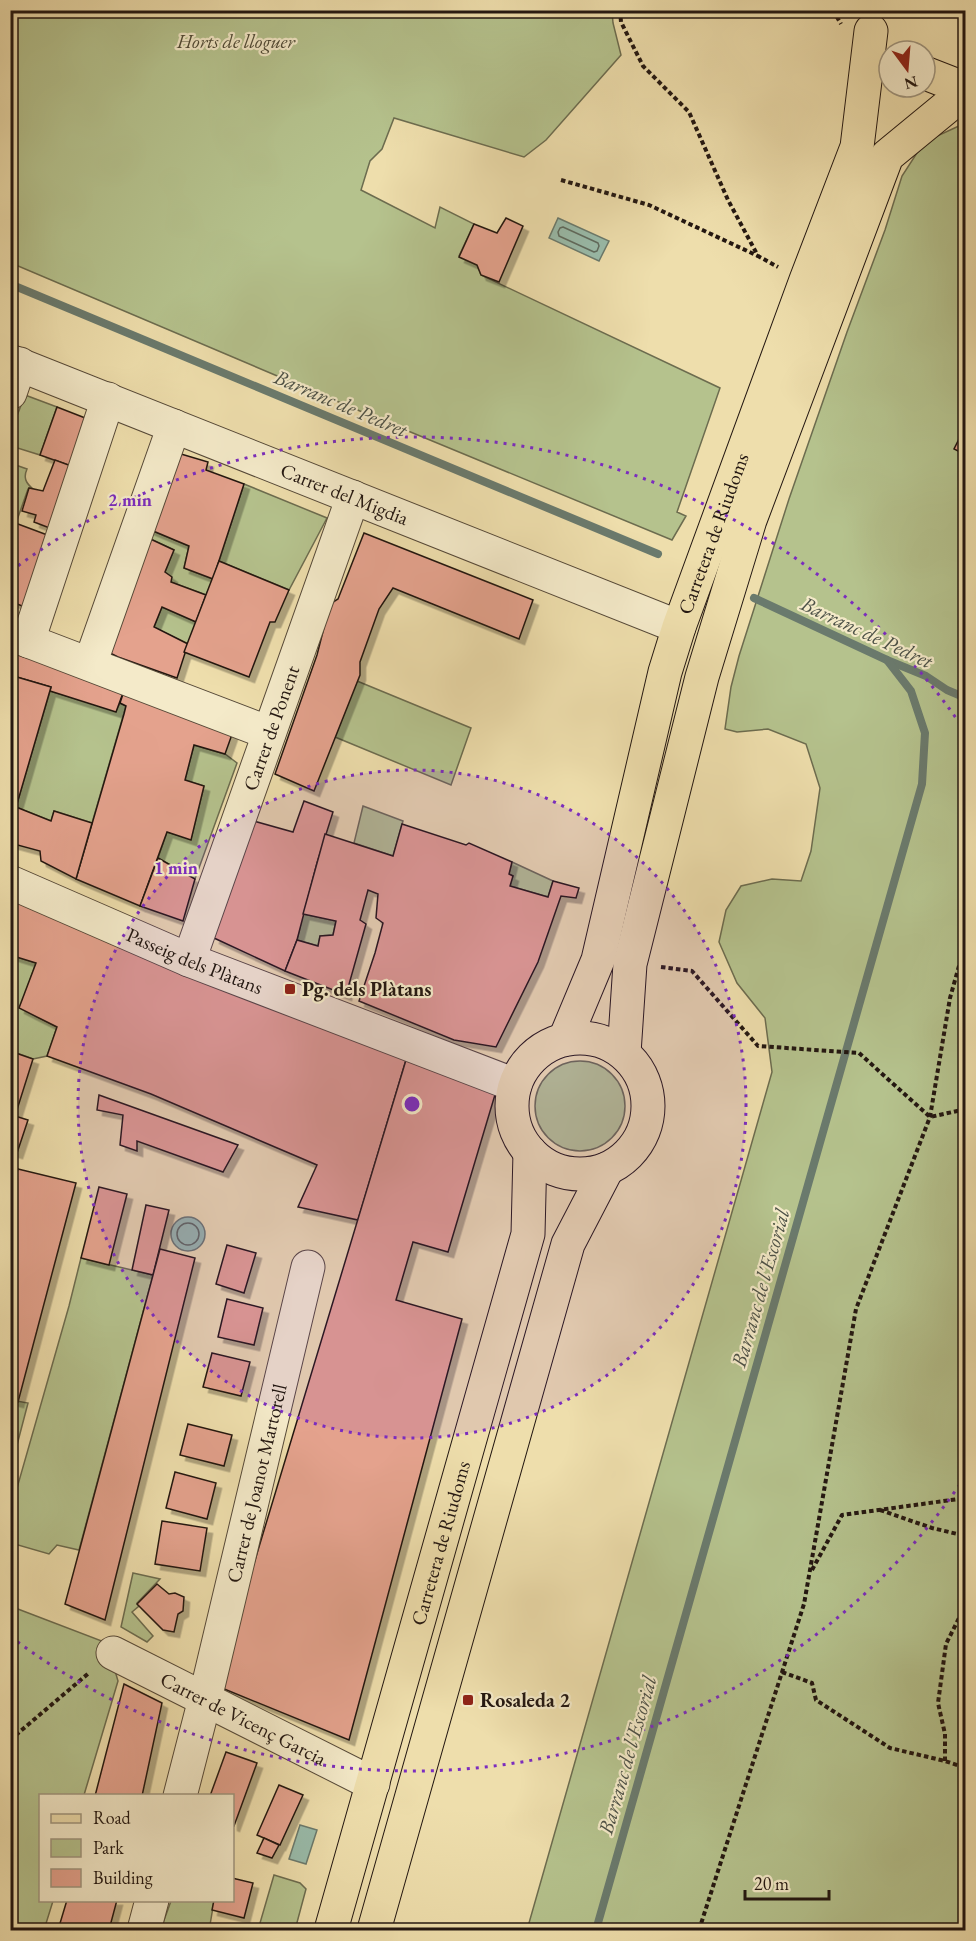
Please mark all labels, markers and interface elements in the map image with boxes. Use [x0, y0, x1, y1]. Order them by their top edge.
park label: Horts de lloguer [176, 28, 296, 54]
north arrow [877, 39, 937, 99]
text: N [902, 71, 920, 95]
water label: Barranc de Pedret [269, 362, 412, 444]
street label: Carretera de Riudoms [672, 449, 755, 618]
street label: Carrer del Migdia [277, 457, 412, 531]
text: 2 min [108, 488, 152, 511]
water label: Barranc de Pedret [796, 589, 938, 675]
street label: Carrer de Ponent [237, 661, 306, 794]
text: 1 min [154, 856, 198, 879]
street label: Passeig dels Plàtans [123, 921, 267, 1000]
place label: Pg. dels Plàtans [302, 976, 432, 1002]
marker: Pg. dels Plàtans [283, 982, 297, 996]
centre of rings [402, 1094, 422, 1114]
water label: Barranc de l'Escorial [724, 1205, 796, 1371]
street label: Carrer de Joanot Martorell [220, 1381, 293, 1585]
street label: Carretera de Riudoms [405, 1458, 476, 1628]
street label: Carrer de Vicenç Garcia [156, 1666, 331, 1771]
water label: Barranc de l'Escorial [591, 1672, 663, 1838]
place label: Rosaleda 2 [480, 1687, 570, 1713]
marker: Rosaleda 2 [461, 1693, 475, 1707]
legend [39, 1794, 234, 1902]
text: Road [93, 1806, 132, 1829]
text: Park [93, 1836, 124, 1859]
scale bar [745, 1863, 829, 1901]
text: Building [93, 1866, 153, 1889]
text: 20 m [754, 1872, 789, 1895]

